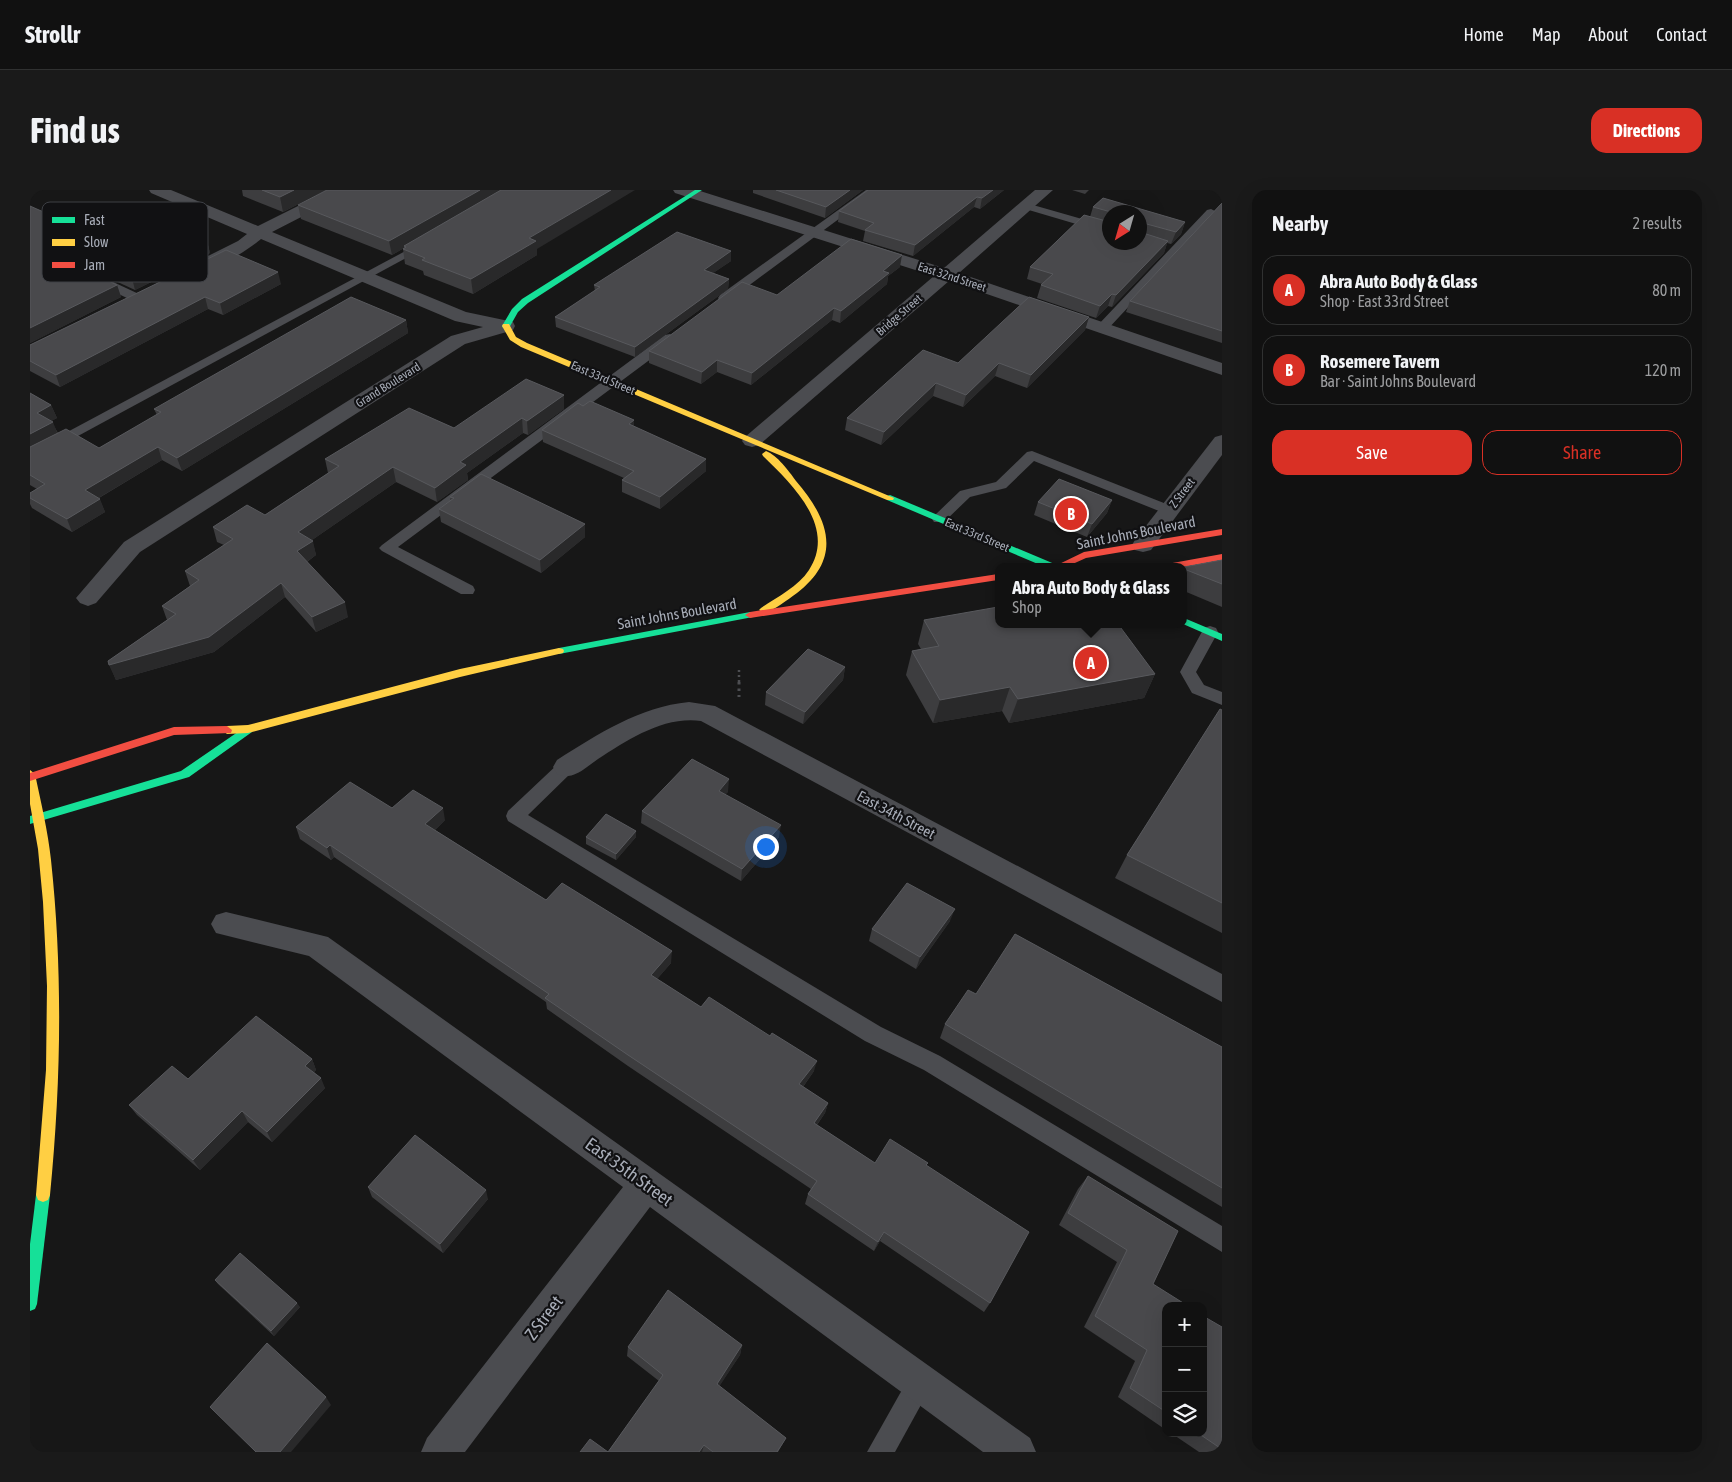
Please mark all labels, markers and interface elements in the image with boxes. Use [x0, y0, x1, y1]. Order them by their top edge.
text: Strollr [25, 21, 80, 48]
text: Home [1464, 24, 1504, 45]
text: Map [1532, 24, 1561, 45]
text: About [1589, 24, 1628, 45]
text: Contact [1656, 24, 1707, 45]
button: Directions [1591, 108, 1702, 153]
text: Find us [30, 110, 120, 150]
legend [42, 202, 208, 282]
north arrow [1102, 205, 1147, 250]
text: Nearby [1272, 211, 1328, 235]
text: Fast [84, 212, 105, 228]
text: 2 results [1632, 214, 1682, 232]
text: Slow [84, 234, 109, 250]
text: Jam [84, 257, 105, 273]
street label: East 32nd Street [916, 259, 988, 295]
text: Abra Auto Body & Glass [1320, 270, 1478, 292]
text: A [1285, 281, 1293, 299]
text: 80 m [1652, 281, 1681, 299]
street label: Bridge Street [873, 291, 925, 339]
text: Shop · East 33rd Street [1320, 292, 1449, 310]
text: Rosemere Tavern [1320, 350, 1440, 372]
street label: East 33rd Street [569, 358, 638, 398]
street label: Grand Boulevard [353, 360, 423, 410]
text: B [1285, 361, 1293, 379]
text: 120 m [1645, 361, 1681, 379]
text: Bar · Saint Johns Boulevard [1320, 372, 1476, 390]
button: Save [1272, 430, 1472, 475]
button: Share [1482, 430, 1682, 475]
street label: Z Street [1166, 475, 1198, 511]
pin: B [1055, 495, 1087, 533]
street label: Saint Johns Boulevard [1075, 513, 1197, 552]
street label: East 33rd Street [943, 515, 1012, 555]
popup [995, 563, 1187, 628]
text: Abra Auto Body & Glass [1012, 576, 1170, 598]
street label: Saint Johns Boulevard [616, 595, 738, 632]
text: Shop [1012, 598, 1042, 616]
pin: A [1075, 644, 1107, 682]
street label: East 34th Street [854, 787, 938, 842]
your location [753, 834, 779, 860]
street label: East 35th Street [582, 1133, 677, 1210]
street label: Z Street [520, 1291, 567, 1344]
map controls [1162, 1302, 1207, 1437]
button: + [1162, 1302, 1207, 1347]
button: − [1162, 1347, 1207, 1392]
button: layers [1162, 1392, 1207, 1437]

